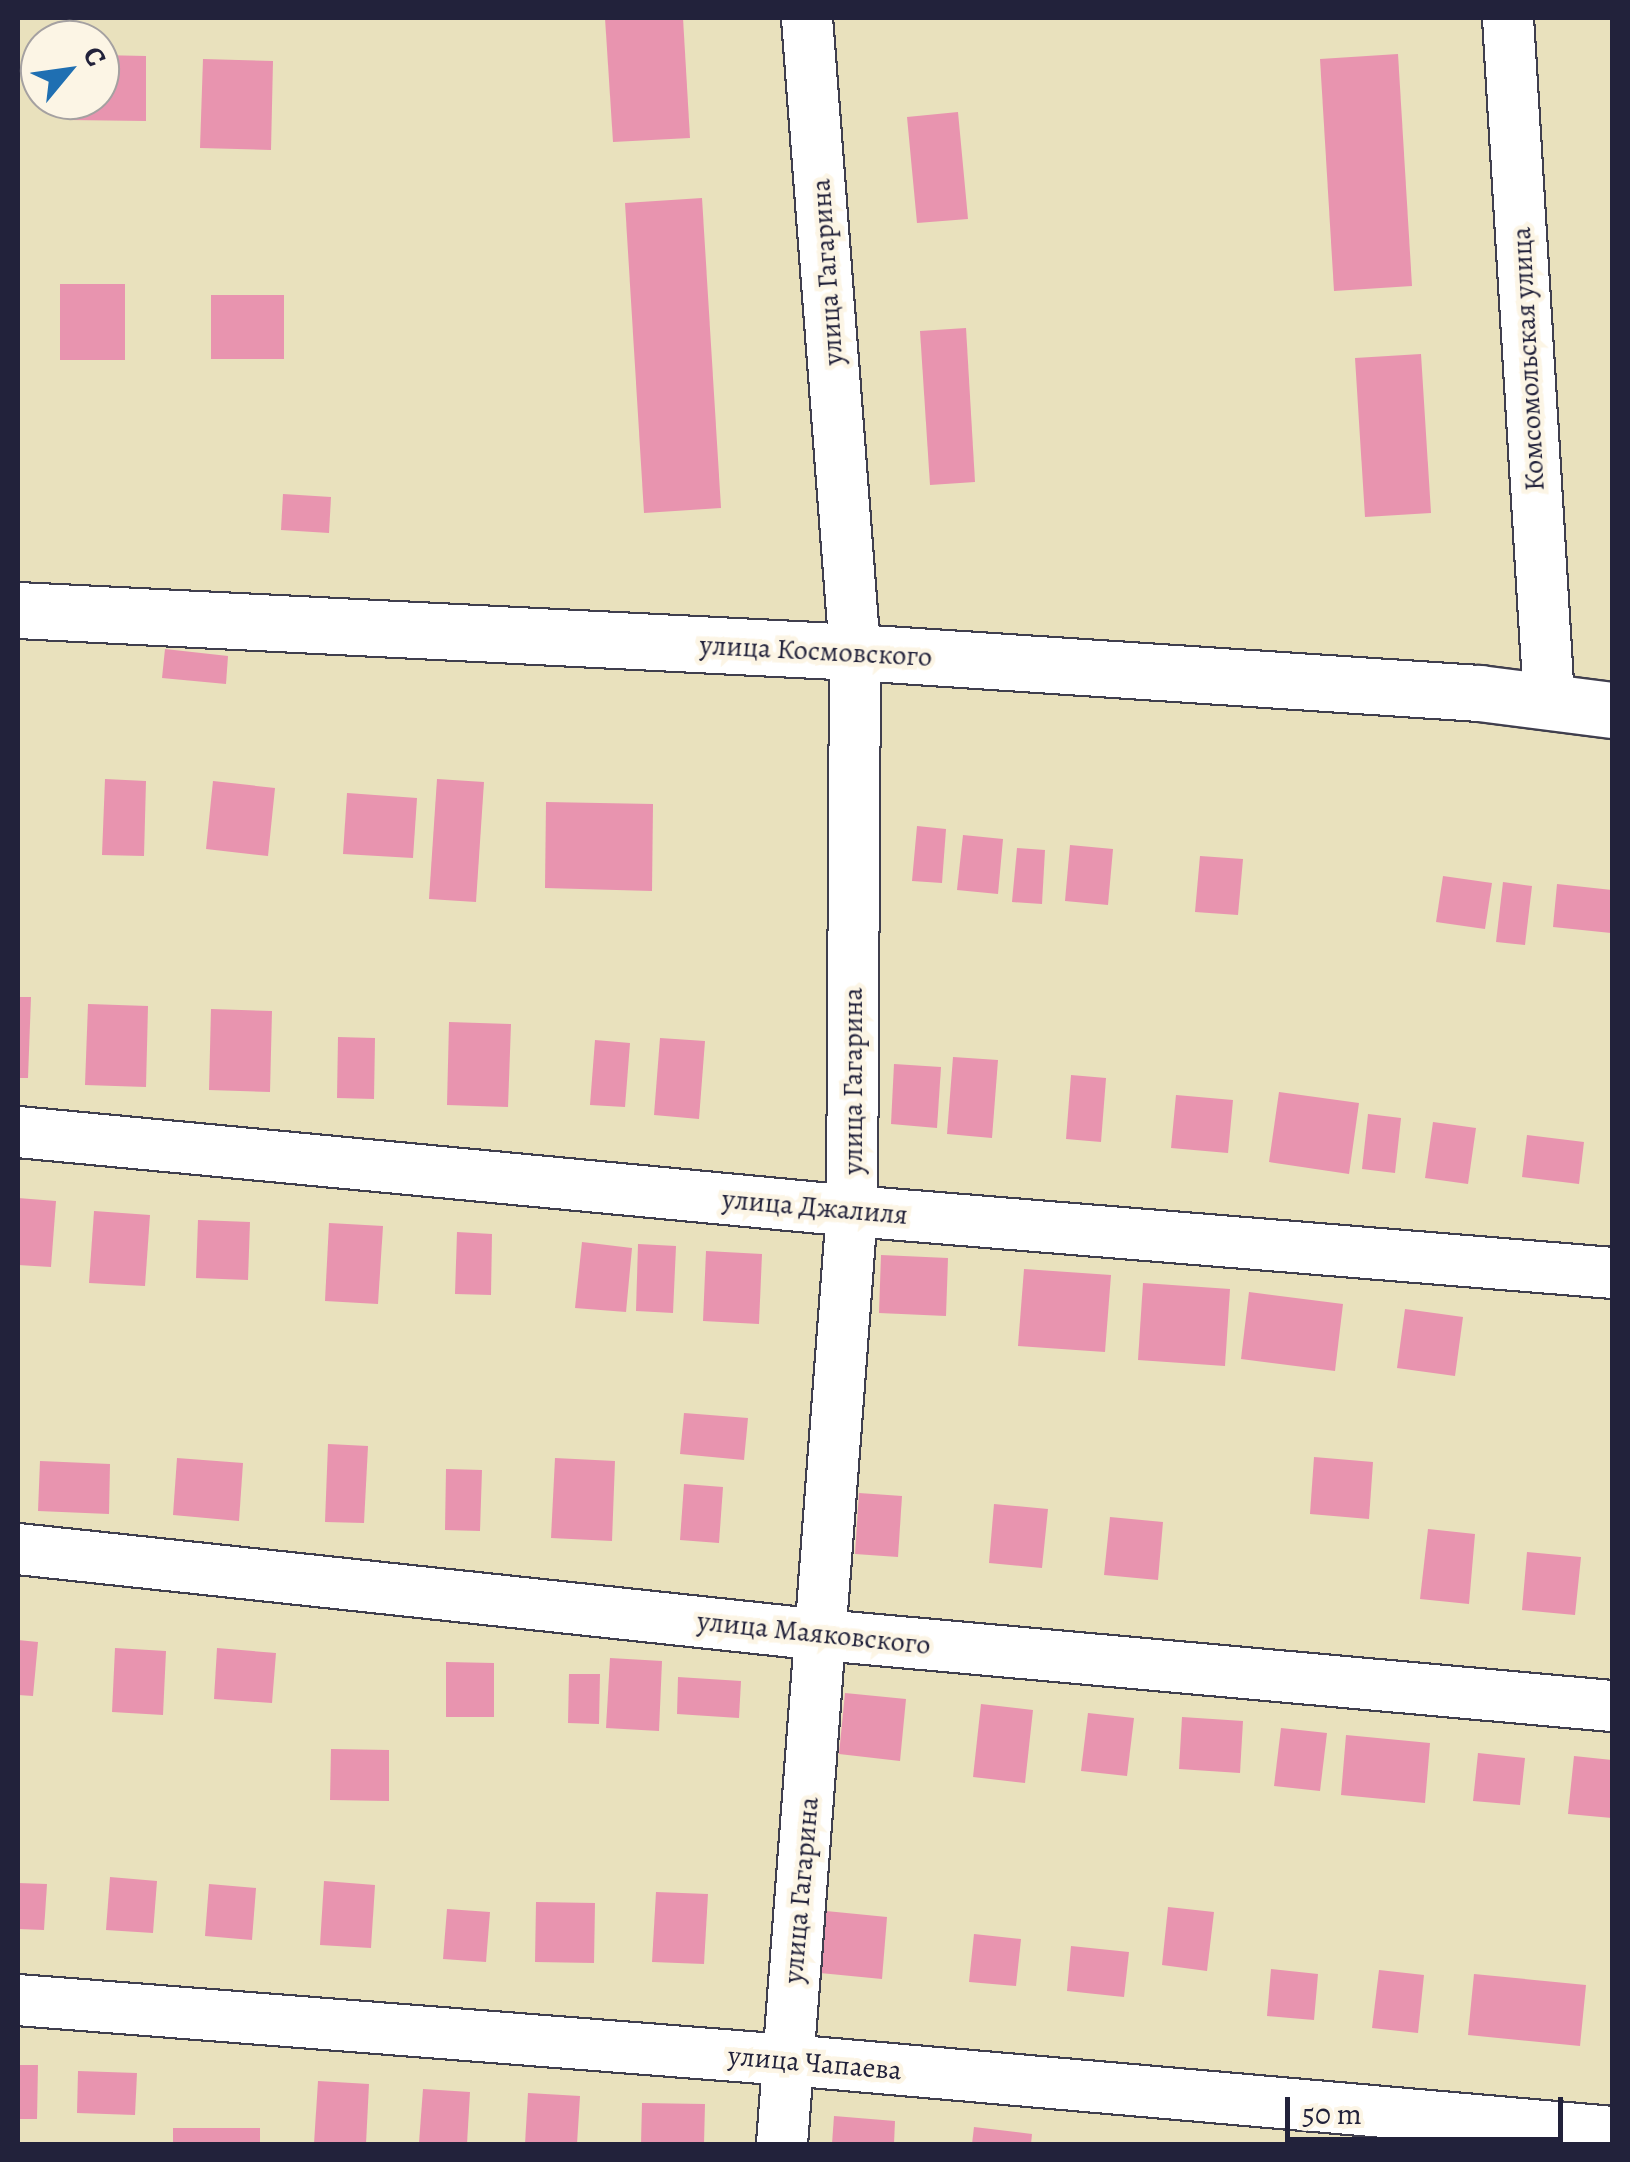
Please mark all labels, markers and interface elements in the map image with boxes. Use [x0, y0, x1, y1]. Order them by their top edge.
north arrow [20, 20, 120, 120]
text: С [74, 40, 115, 73]
street label: улица Гагарина [804, 178, 850, 366]
street label: Комсомольская улица [1504, 226, 1552, 492]
street label: улица Космовского [699, 628, 933, 674]
street label: улица Гагарина [836, 988, 870, 1174]
street label: улица Джалиля [721, 1182, 909, 1232]
street label: улица Маяковского [696, 1604, 932, 1662]
street label: улица Гагарина [776, 1795, 826, 1985]
street label: улица Чапаева [727, 2039, 903, 2087]
scale bar [1290, 2077, 1568, 2139]
text: 50 m [1302, 2094, 1362, 2134]

